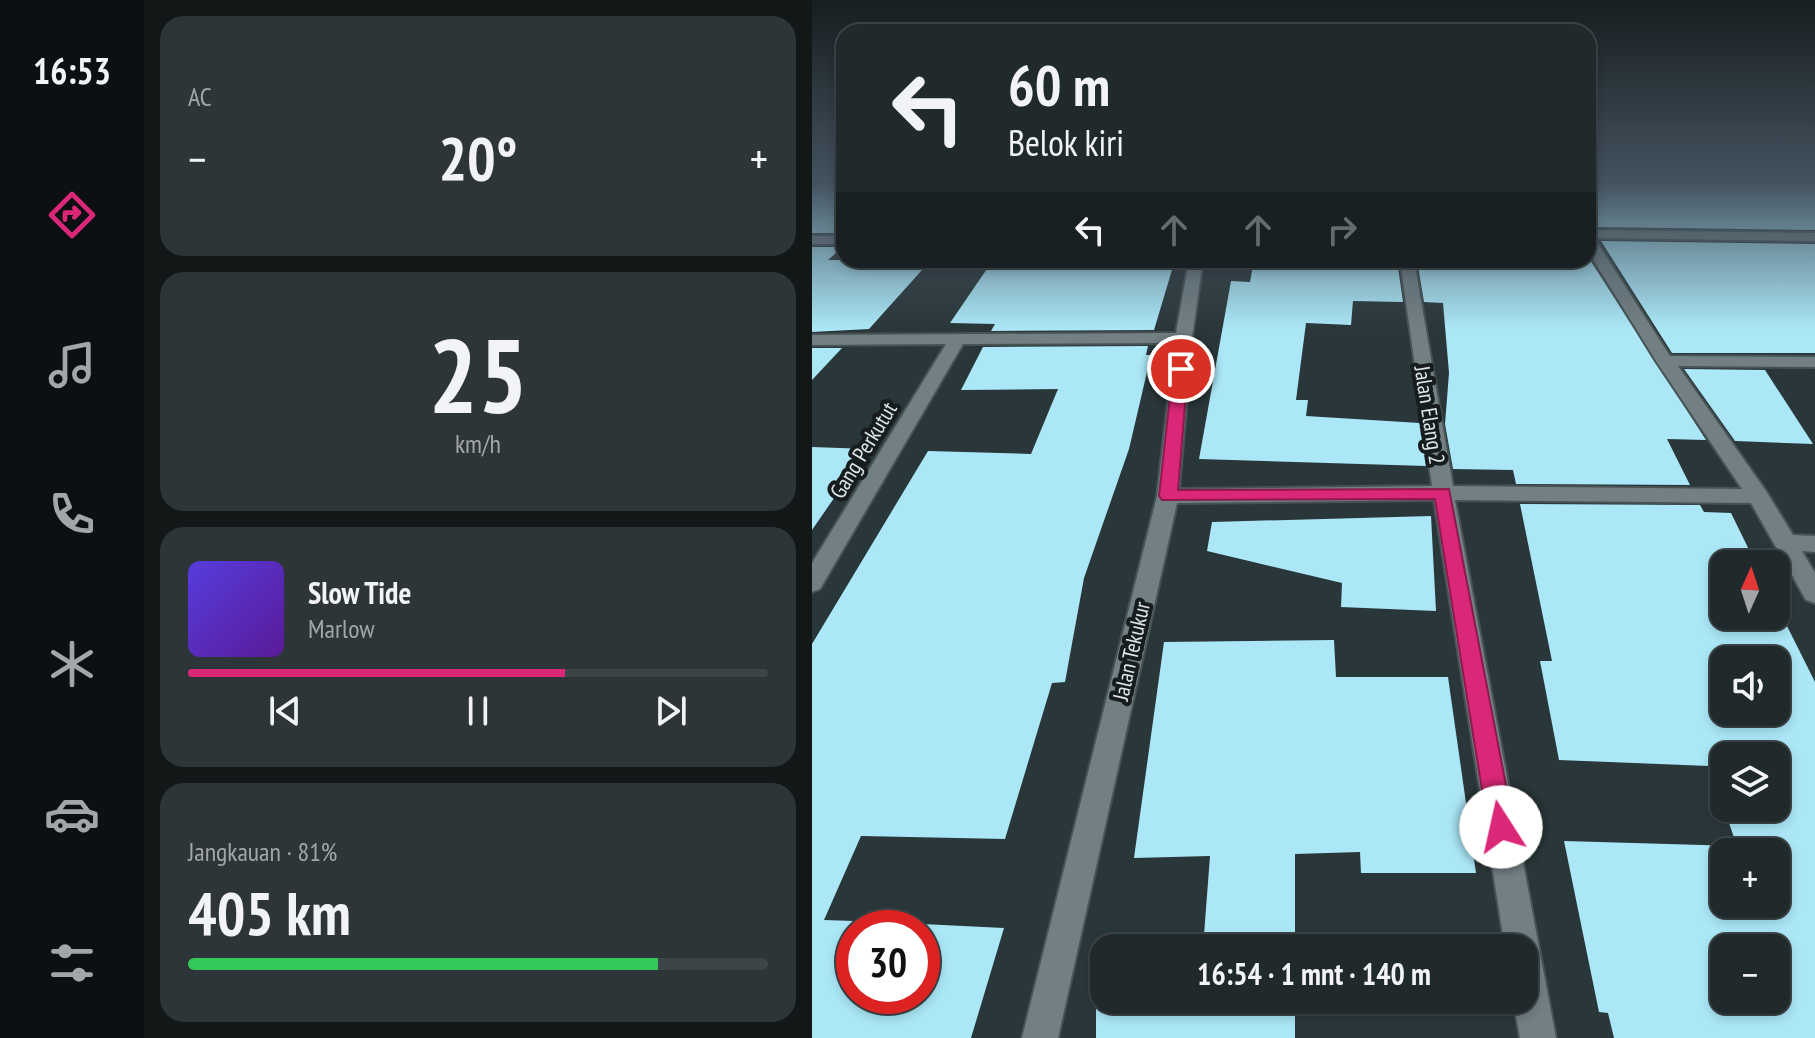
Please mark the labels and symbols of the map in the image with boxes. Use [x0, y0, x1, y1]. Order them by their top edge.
pin [1147, 335, 1215, 403]
street label: Jalan Elang 2 [1408, 363, 1452, 466]
street label: Gang Perkutut [823, 397, 903, 503]
north arrow [1710, 550, 1790, 630]
street label: Jalan Tekukur [1106, 599, 1156, 704]
position arrow [1459, 785, 1543, 869]
speed limit sign: 30 [836, 910, 940, 1014]

